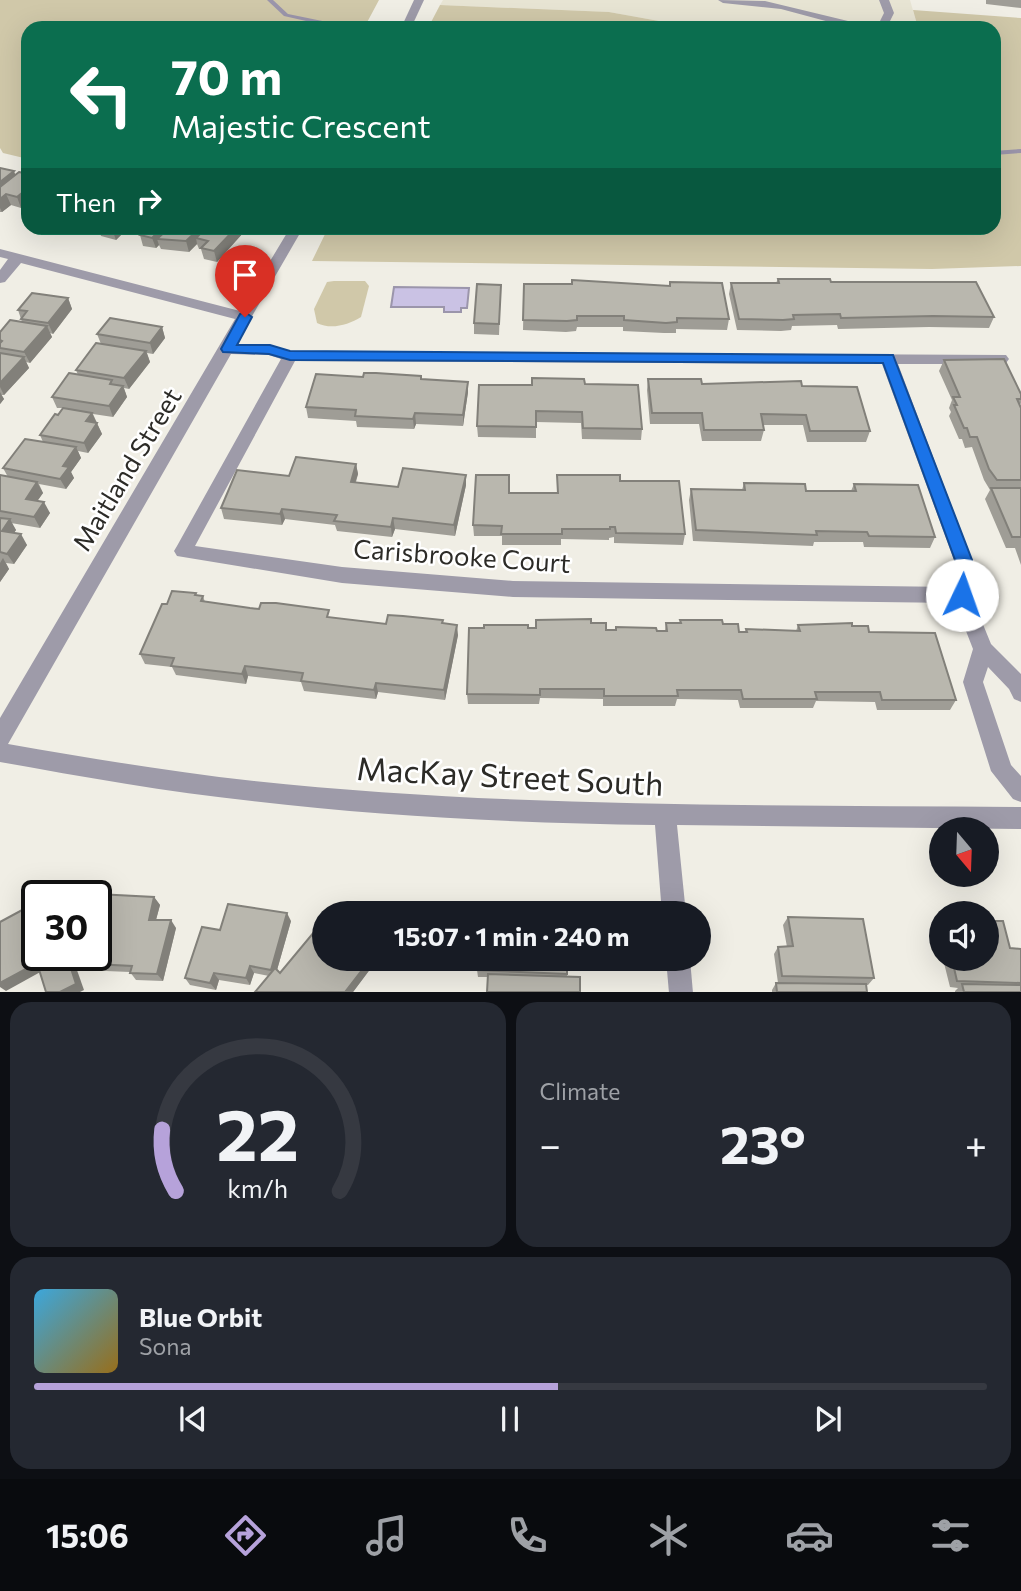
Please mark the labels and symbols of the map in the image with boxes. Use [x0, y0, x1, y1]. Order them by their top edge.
pin [215, 245, 275, 317]
street label: Maitland Street [65, 382, 187, 556]
street label: Carisbrooke Court [352, 532, 572, 578]
position arrow [925, 558, 999, 632]
street label: MacKay Street South [356, 747, 664, 803]
north arrow [929, 817, 999, 887]
speed limit sign: 30 [21, 880, 112, 971]

